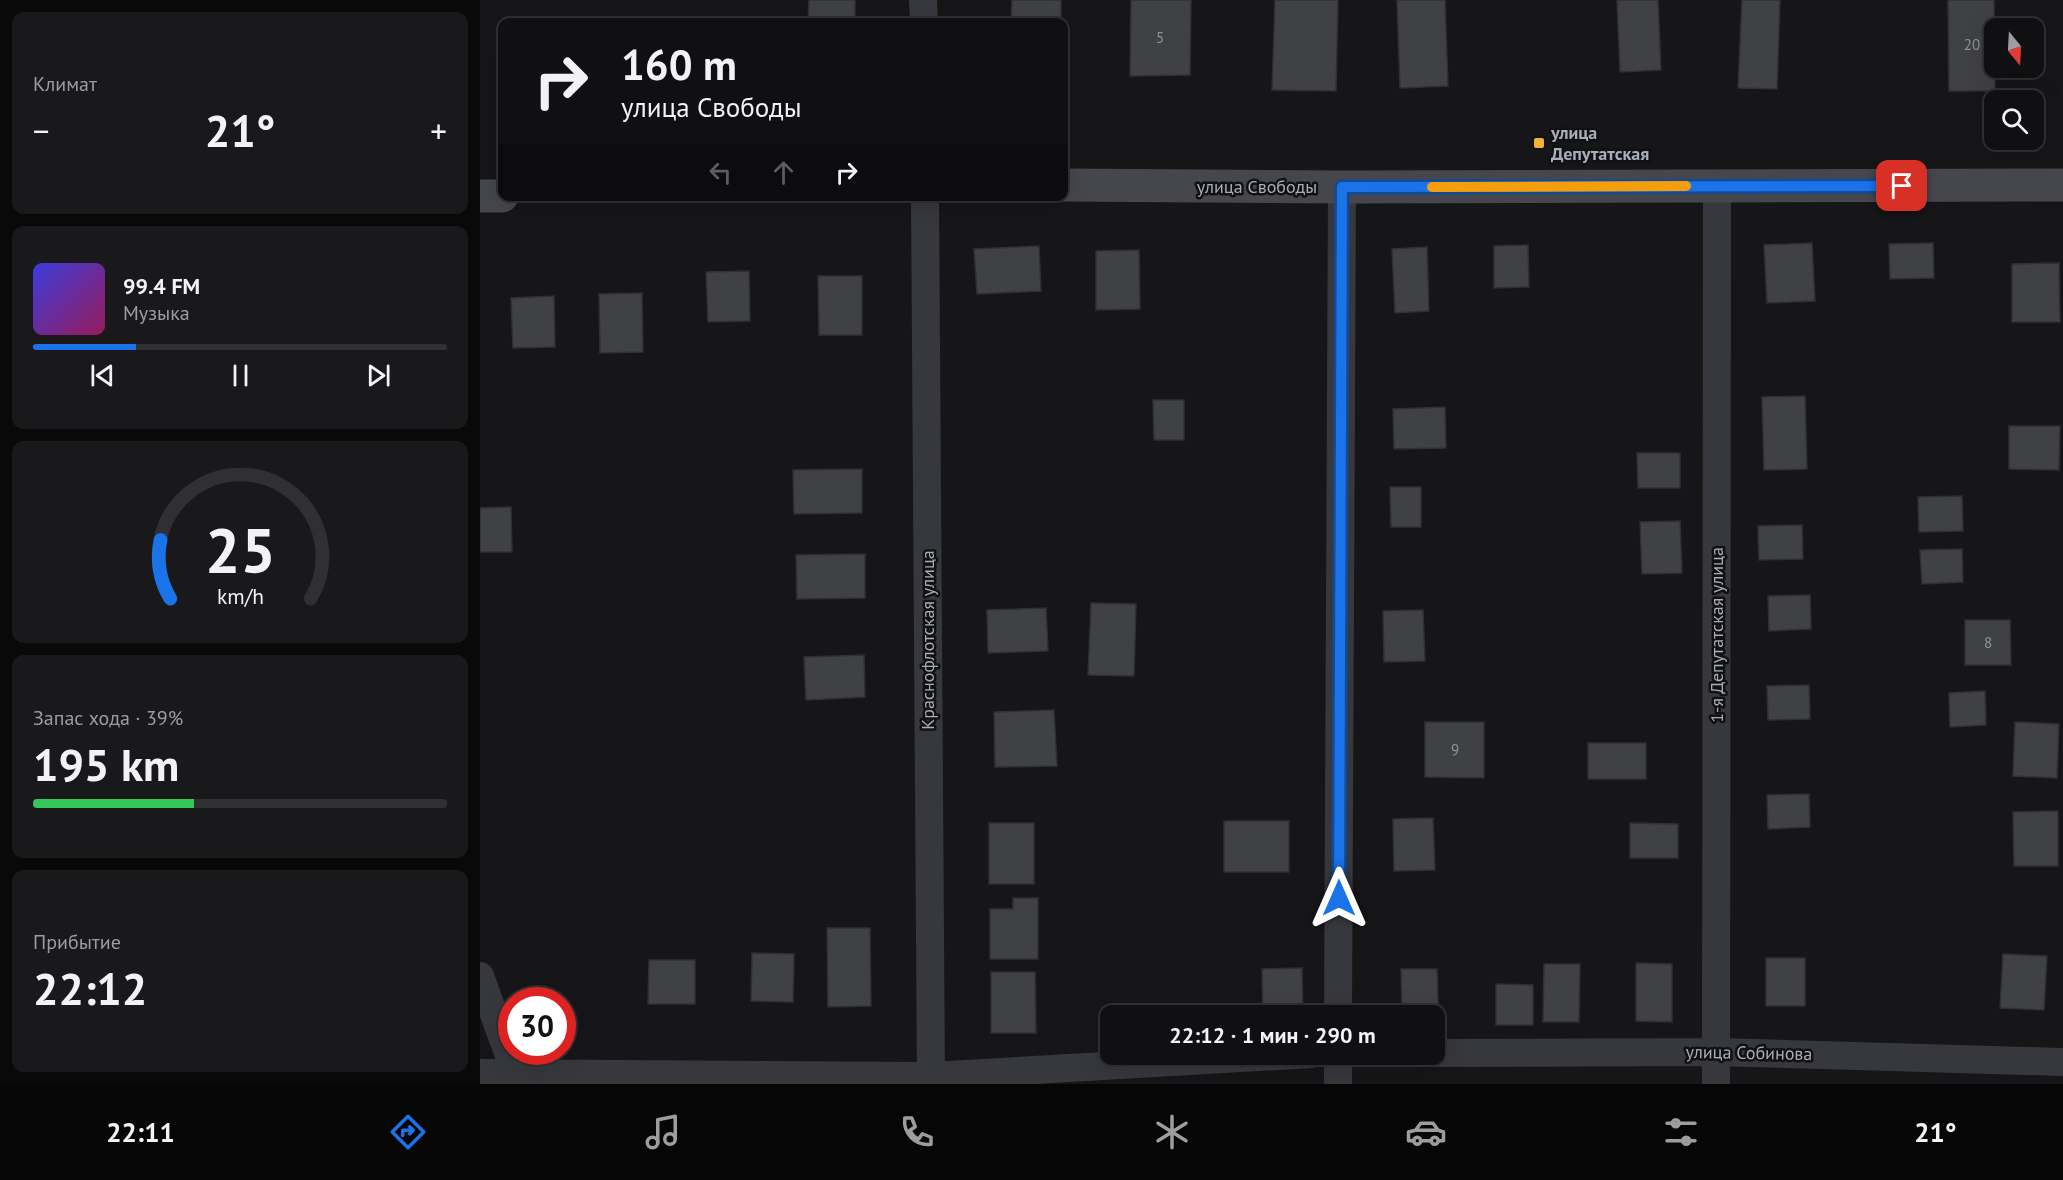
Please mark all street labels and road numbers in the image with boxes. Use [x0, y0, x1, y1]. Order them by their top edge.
street label: улица Свободы [1197, 175, 1317, 198]
street label: 1-я Депутатская улица [1705, 547, 1728, 723]
street label: Краснофлотская улица [916, 550, 939, 730]
street label: улица Собинова [1685, 1040, 1813, 1065]

